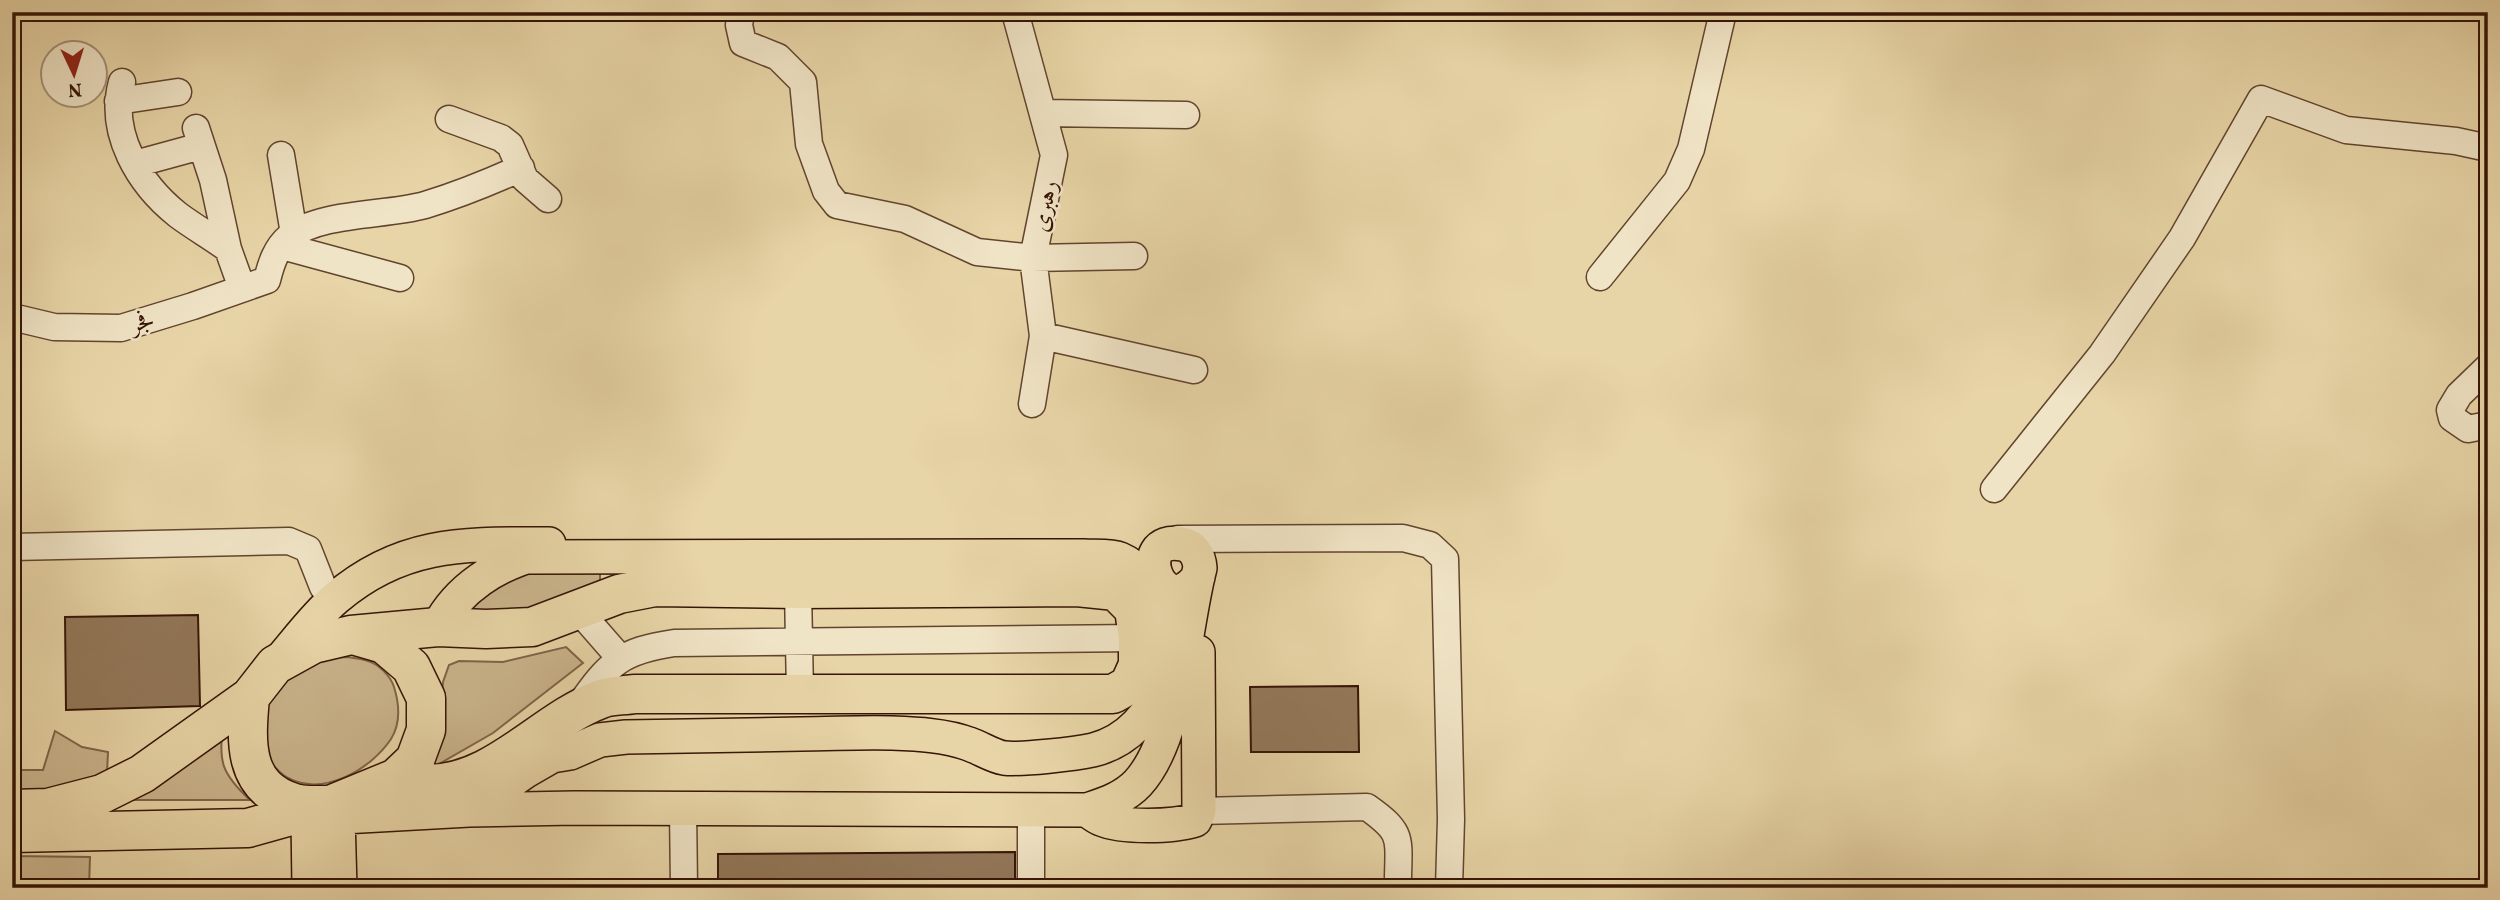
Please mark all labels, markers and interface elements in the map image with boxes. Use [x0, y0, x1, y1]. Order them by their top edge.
north arrow [38, 38, 108, 108]
text: N [67, 76, 83, 102]
street label: رهبری [1024, 178, 1068, 235]
street label: فجر [123, 303, 159, 343]

